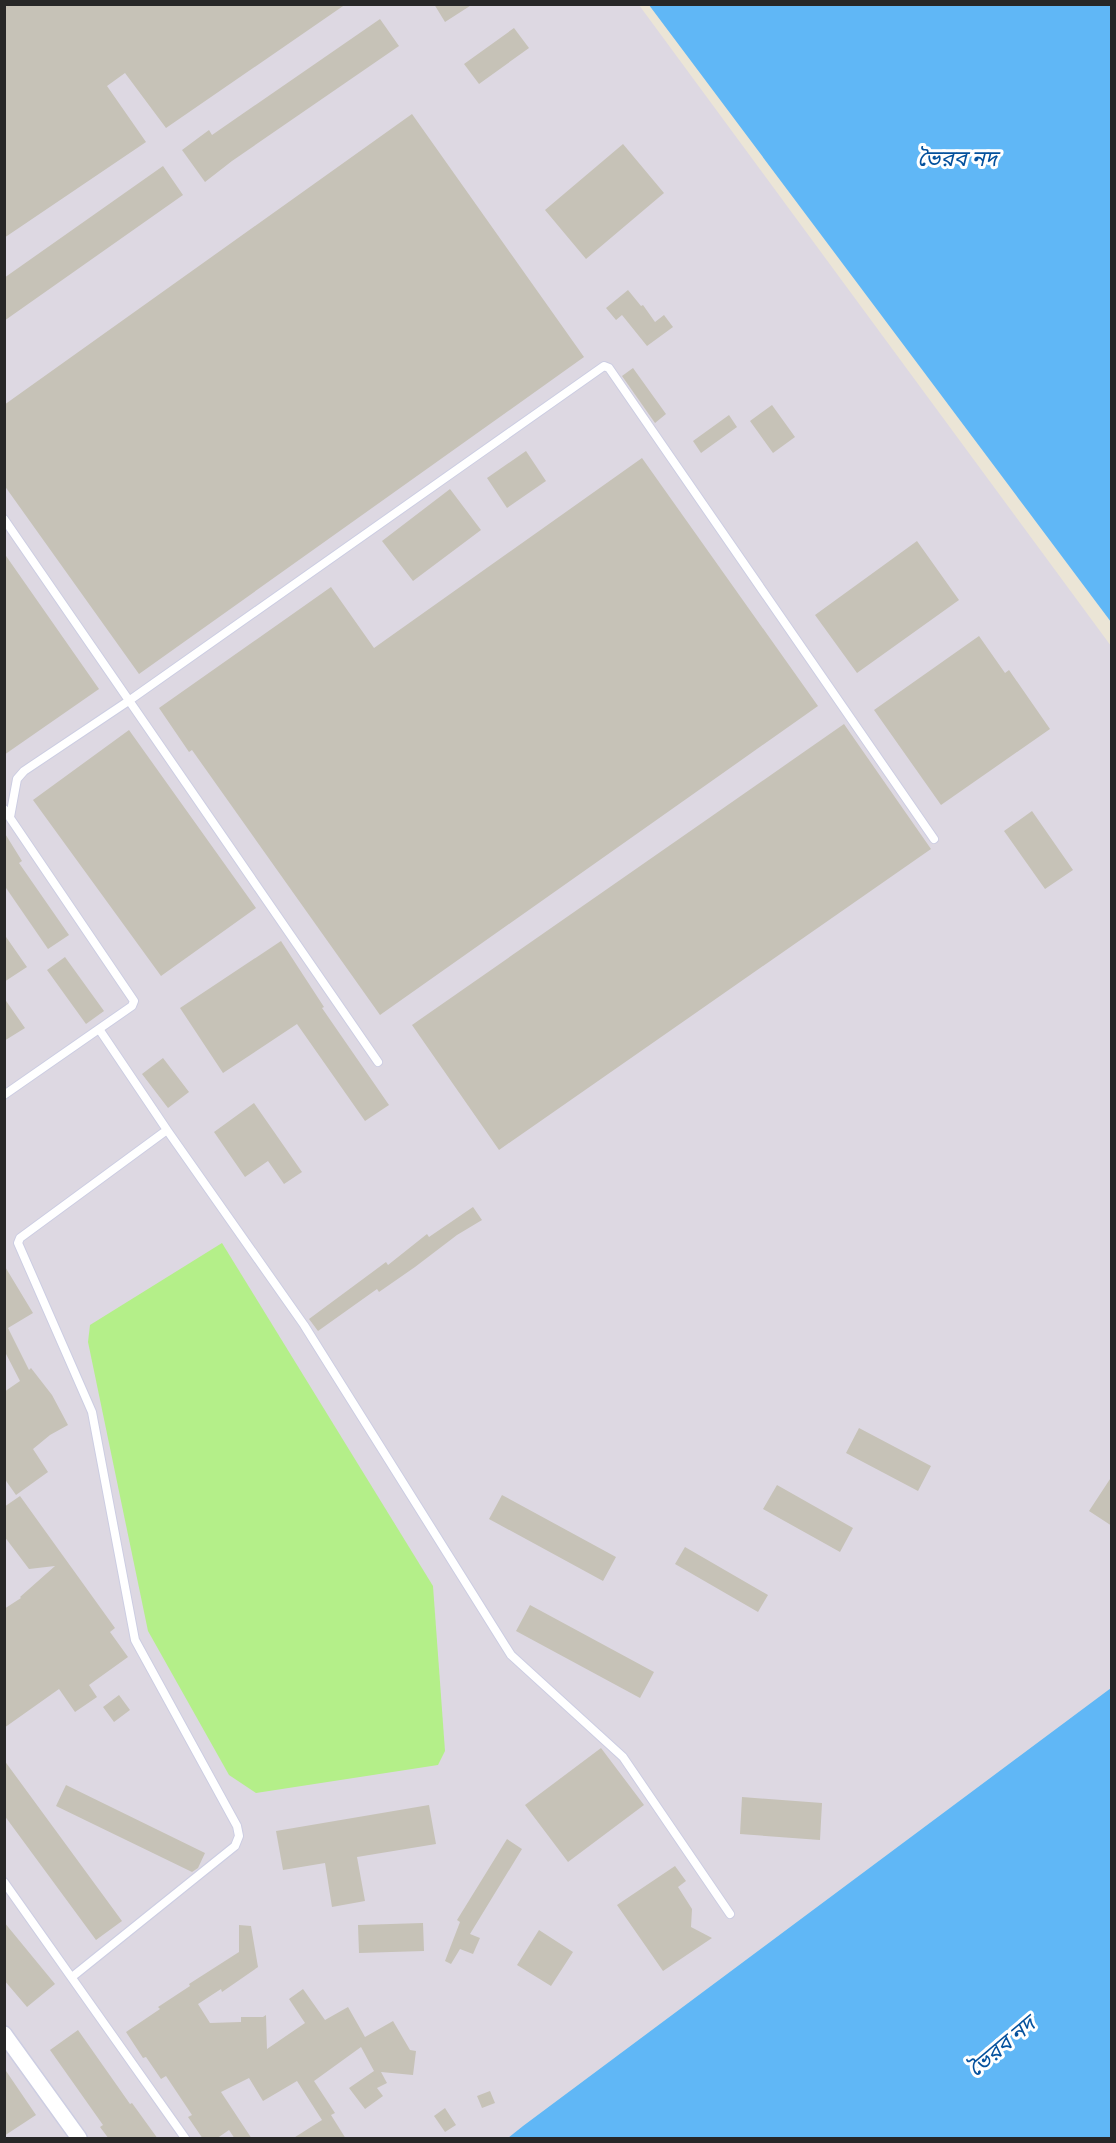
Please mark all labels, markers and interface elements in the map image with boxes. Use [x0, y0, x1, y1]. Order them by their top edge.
water label: ভৈরব নদ [917, 145, 1001, 172]
water label: ভৈরব নদ [962, 2008, 1043, 2082]

